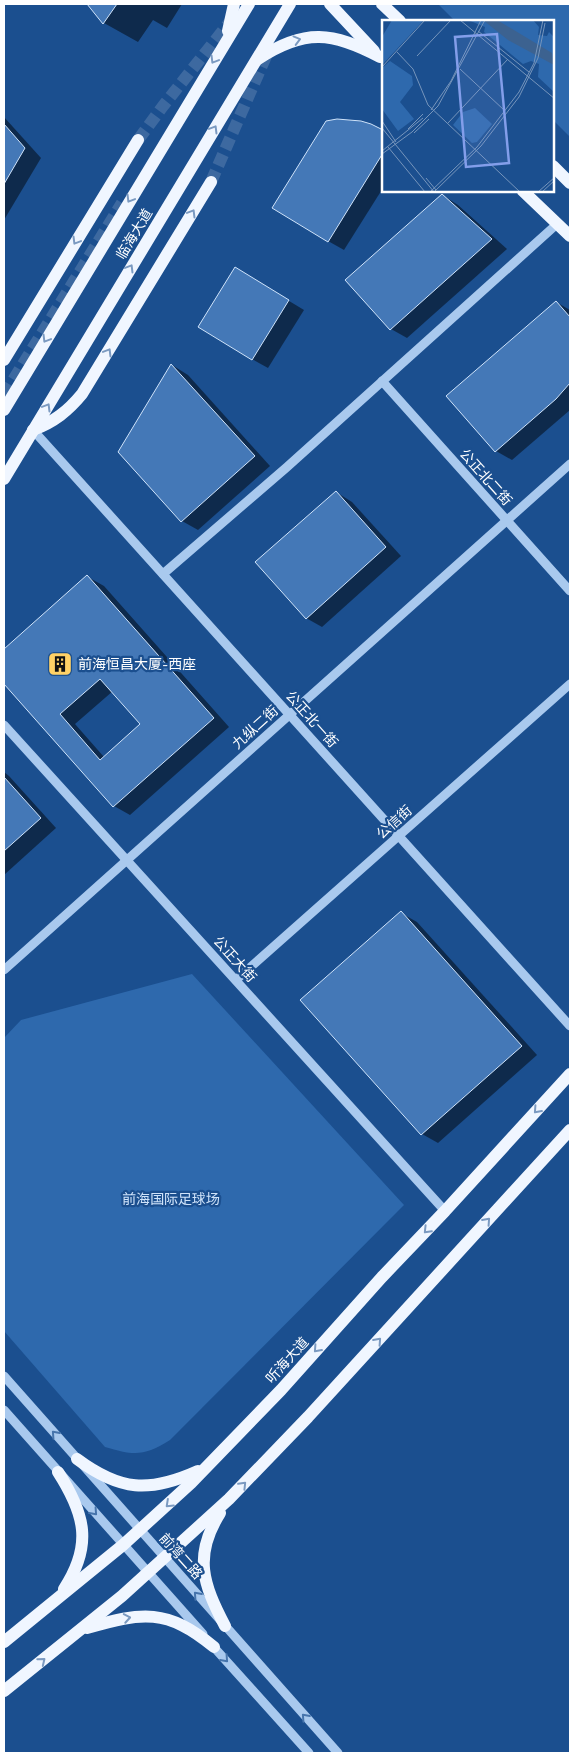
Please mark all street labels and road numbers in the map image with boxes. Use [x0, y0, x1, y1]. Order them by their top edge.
street label: 临海大道 [112, 205, 156, 263]
street label: 公正北二街 [456, 445, 516, 509]
street label: 公正北一街 [282, 687, 342, 751]
street label: 九纵二街 [228, 702, 282, 752]
street label: 公信街 [372, 801, 416, 843]
street label: 公正大街 [210, 932, 260, 986]
street label: 听海大道 [262, 1333, 312, 1387]
street label: 前湾二路 [156, 1529, 206, 1583]

